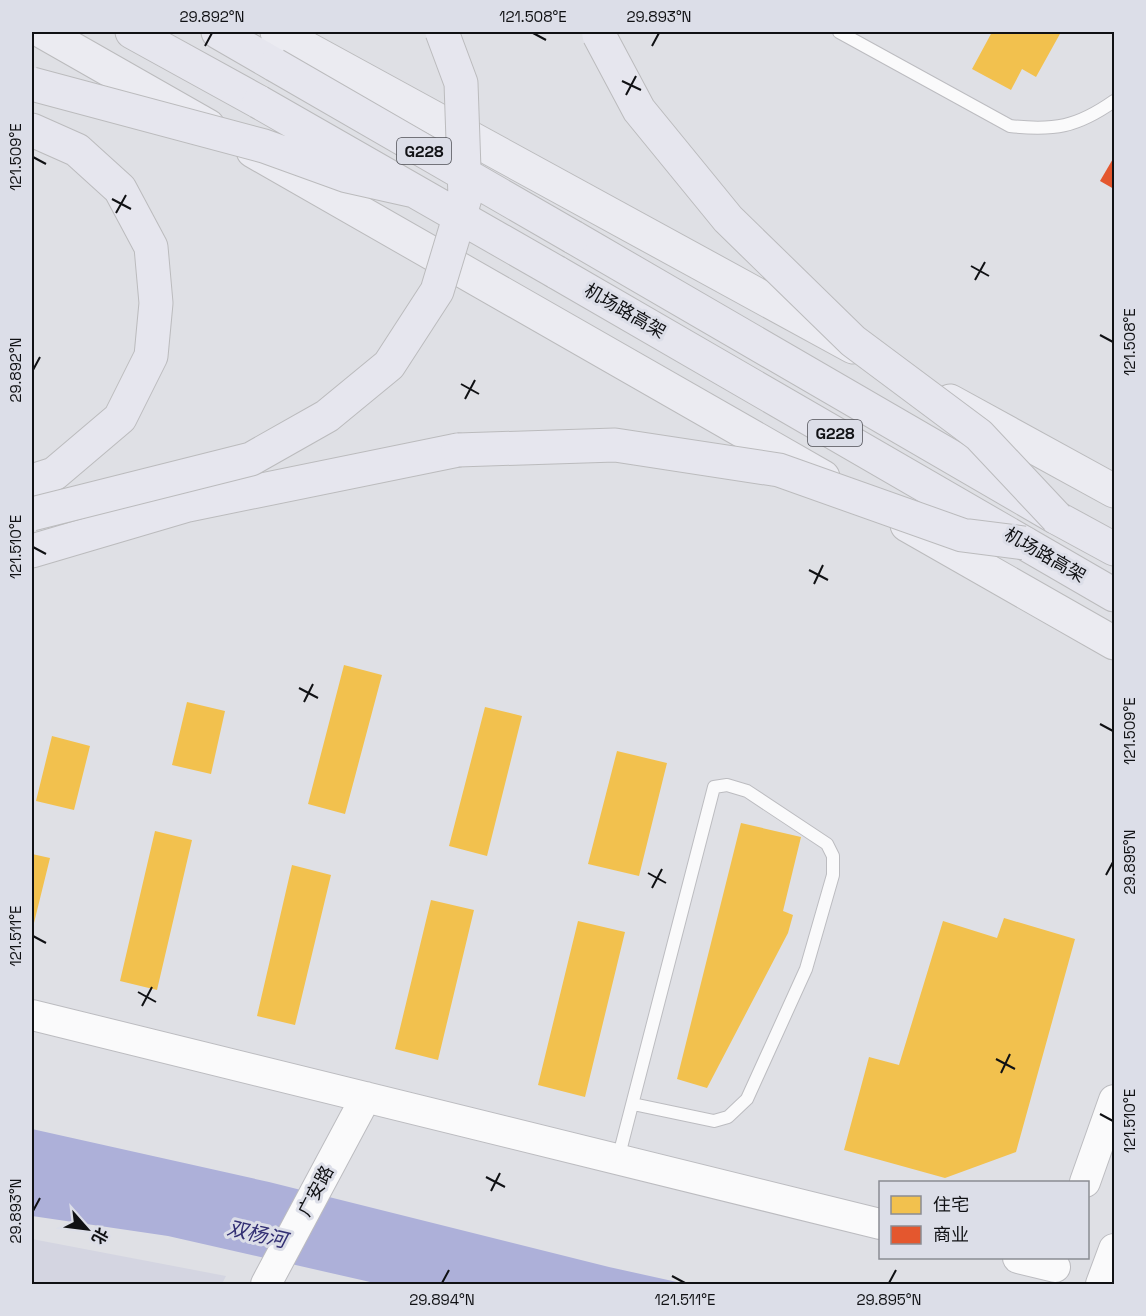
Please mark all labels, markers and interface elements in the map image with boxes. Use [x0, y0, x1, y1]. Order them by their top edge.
text: 29.892°N [179, 7, 245, 26]
text: 121.508°E [499, 7, 567, 26]
text: 29.893°N [626, 7, 692, 26]
text: 121.509°E [6, 123, 25, 191]
road number: G228 [397, 138, 451, 164]
street label: 机场路高架 [581, 278, 670, 343]
text: 121.508°E [1120, 308, 1139, 376]
text: 29.892°N [6, 337, 25, 403]
road number: G228 [808, 420, 862, 446]
text: 121.510°E [6, 515, 25, 579]
street label: 机场路高架 [1001, 522, 1090, 587]
text: 121.509°E [1120, 697, 1139, 765]
text: 29.895°N [1120, 829, 1139, 895]
text: 121.511°E [6, 906, 25, 966]
text: 121.510°E [1120, 1089, 1139, 1153]
street label: 广安路 [293, 1162, 338, 1220]
text: 29.893°N [6, 1178, 25, 1244]
legend [879, 1181, 1089, 1259]
text: 住宅 [933, 1193, 969, 1216]
north arrow [57, 1199, 117, 1259]
water label: 双杨河 [225, 1215, 293, 1254]
text: 商业 [933, 1223, 969, 1246]
text: 北 [87, 1224, 113, 1248]
text: 29.894°N [409, 1290, 475, 1309]
text: 121.511°E [655, 1290, 715, 1309]
text: 29.895°N [856, 1290, 922, 1309]

